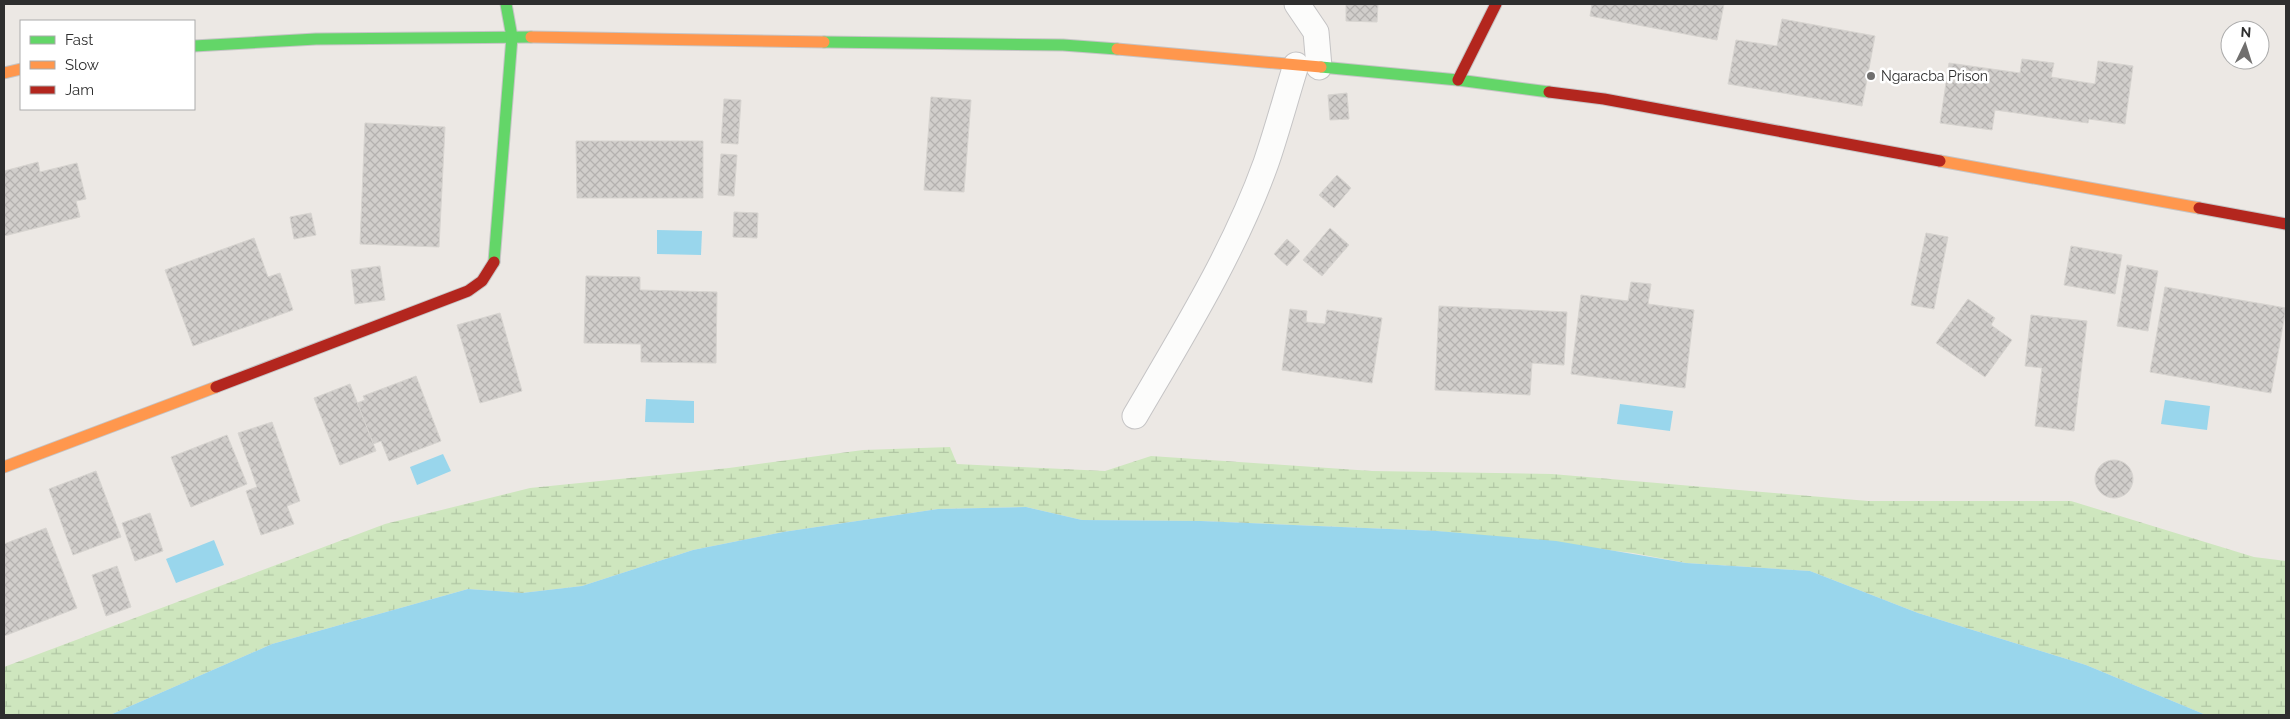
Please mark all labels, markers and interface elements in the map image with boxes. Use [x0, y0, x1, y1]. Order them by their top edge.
legend [20, 20, 195, 110]
north arrow [2220, 20, 2270, 70]
text: N [2240, 24, 2252, 40]
text: Fast [65, 31, 93, 49]
text: Slow [65, 56, 99, 74]
place label: Ngaracba Prison [1881, 68, 1988, 84]
marker: Ngaracba Prison [1865, 70, 1877, 82]
text: Jam [65, 81, 94, 99]

